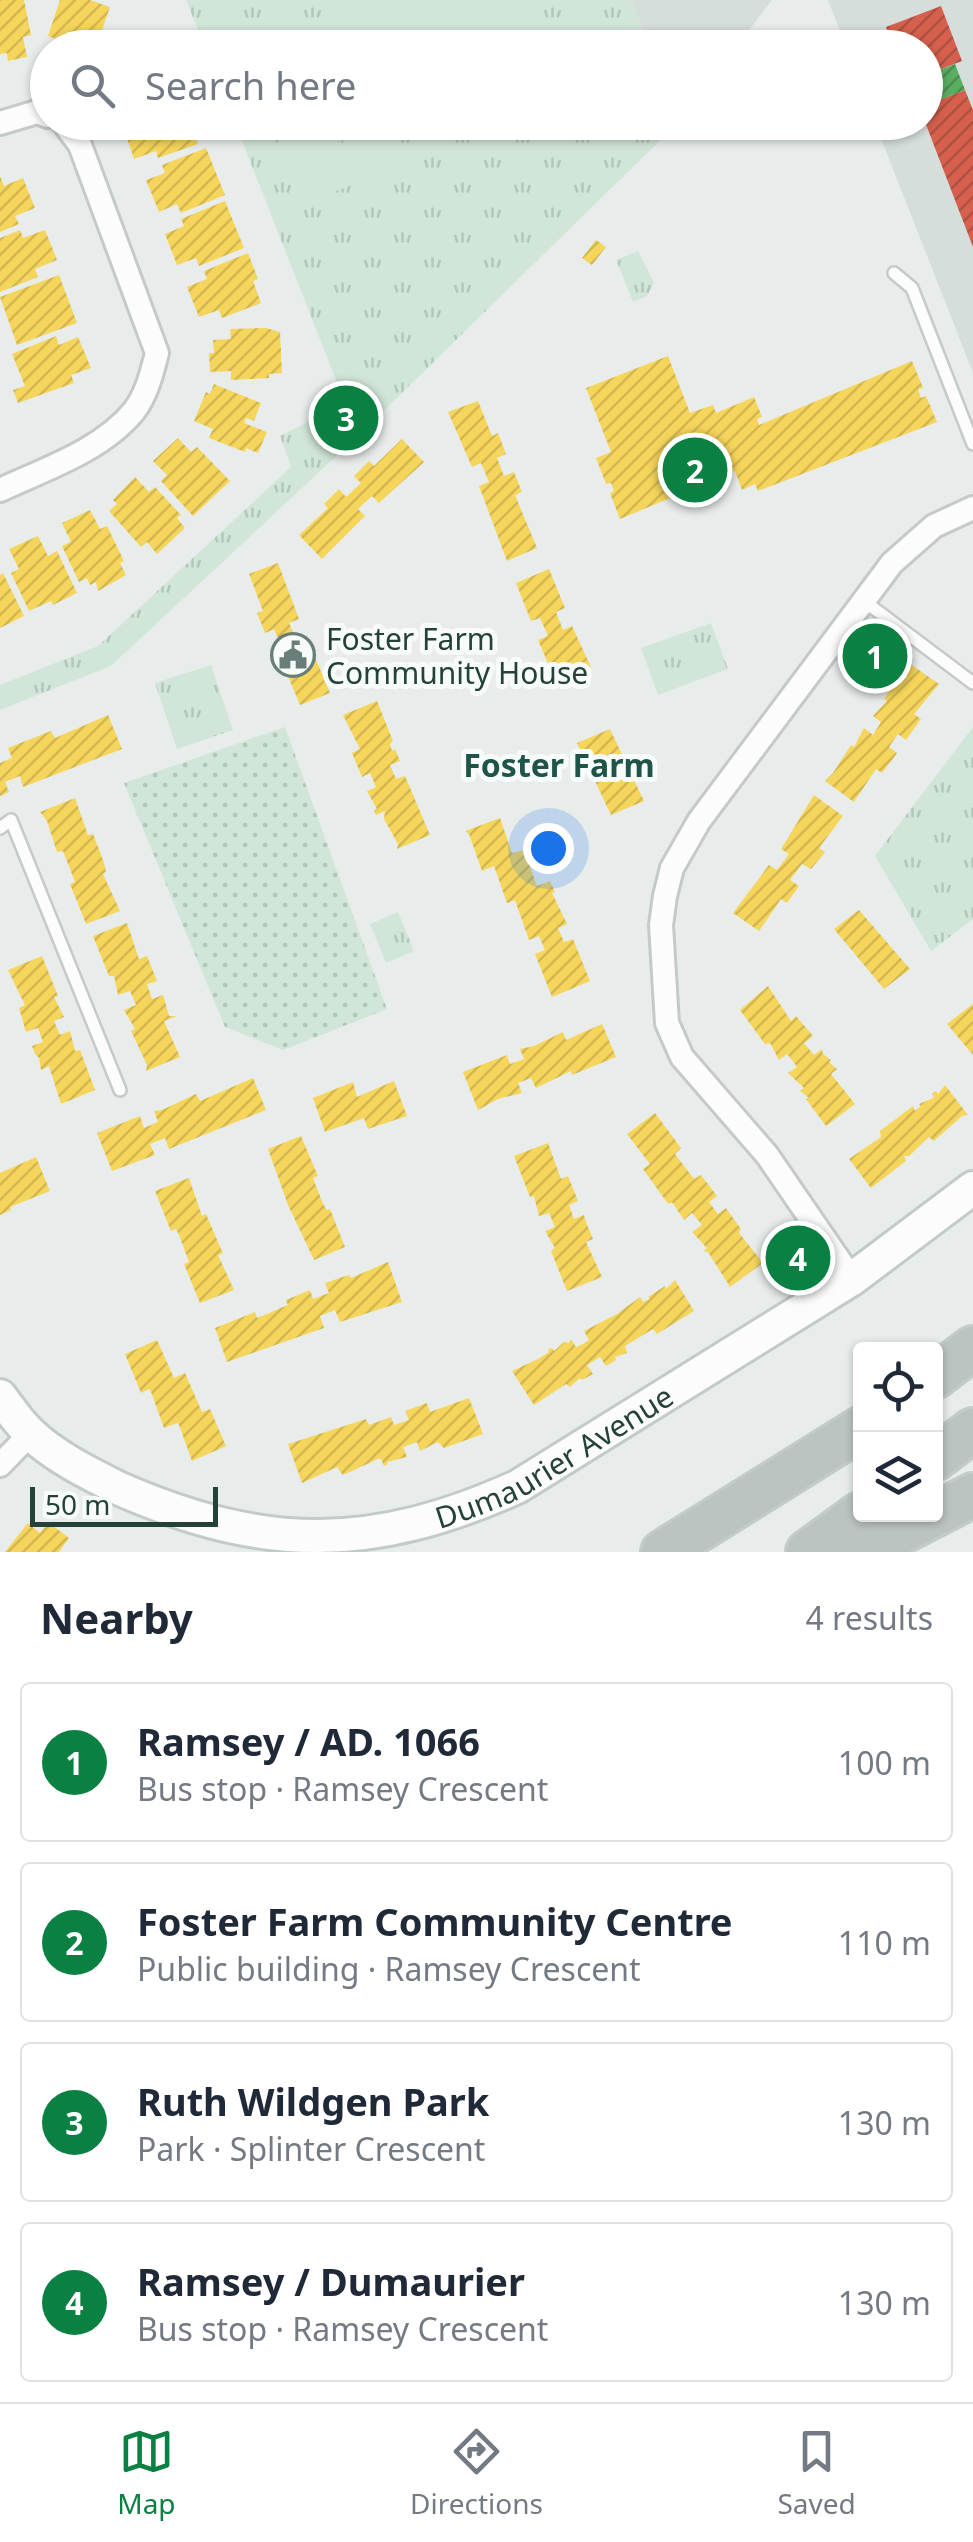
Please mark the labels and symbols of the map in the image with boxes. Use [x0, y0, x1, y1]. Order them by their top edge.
pin: 3 [314, 380, 378, 456]
pin: 2 [662, 432, 728, 508]
place label: Foster Farm Community House [326, 618, 588, 693]
pin: 1 [842, 618, 908, 694]
public building icon: Foster Farm Community House [270, 632, 316, 678]
district label: Foster Farm [463, 743, 655, 786]
your location [523, 823, 574, 874]
pin: 4 [766, 1220, 830, 1296]
street label: Dumaurier Avenue [430, 1375, 680, 1537]
scale bar [30, 1482, 218, 1526]

